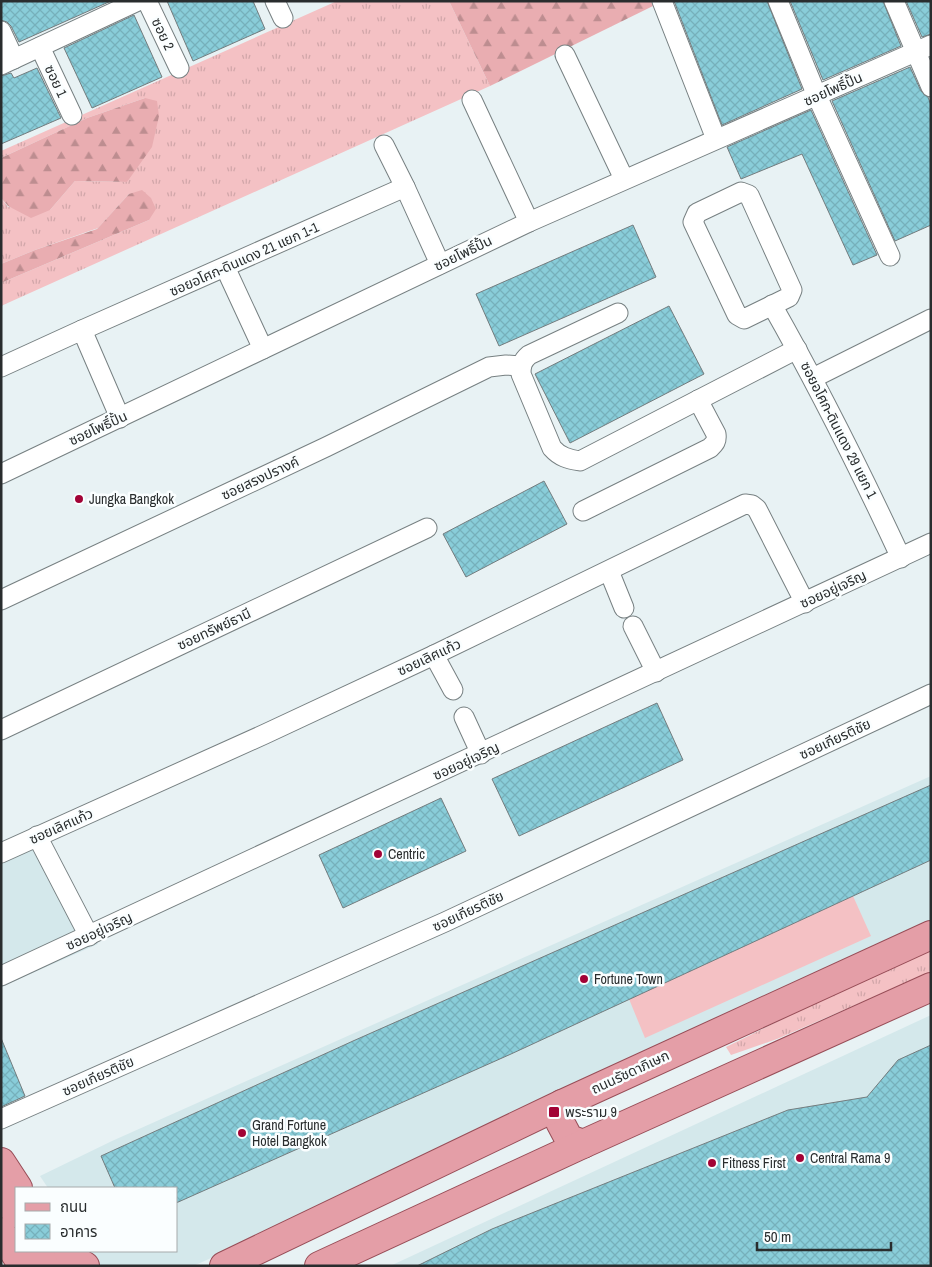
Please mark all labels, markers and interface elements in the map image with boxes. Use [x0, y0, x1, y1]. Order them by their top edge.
street label: ซอย 2 [148, 15, 178, 53]
street label: ซอย 1 [41, 62, 72, 101]
street label: ซอยโพธิ์ปั้น [801, 68, 865, 110]
street label: ซอยอโศก-ดินแดง 21 แยก 1-1 [166, 218, 322, 300]
street label: ซอยโพธิ์ปั้น [431, 231, 495, 275]
street label: ซอยอโศก-ดินแดง 29 แยก 1 [797, 358, 882, 502]
street label: ซอยโพธิ์ปั้น [66, 406, 130, 449]
street label: ซอยสรงปรางค์ [218, 452, 302, 504]
place label: Jungka Bangkok [89, 490, 174, 508]
marker: Jungka Bangkok [73, 493, 85, 505]
street label: ซอยอยู่เจริญ [797, 566, 869, 612]
street label: ซอยทรัพย์ธานี [174, 604, 254, 654]
street label: ซอยเลิศแก้ว [394, 634, 464, 680]
street label: ซอยเกียรติชัย [796, 715, 874, 763]
street label: ซอยอยู่เจริญ [430, 738, 502, 784]
street label: ซอยเลิศแก้ว [26, 804, 96, 848]
place label: Centric [388, 845, 425, 863]
marker: Centric [372, 848, 384, 860]
street label: ซอยเกียรติชัย [429, 887, 507, 935]
street label: ซอยอยู่เจริญ [63, 908, 135, 954]
place label: Fortune Town [594, 970, 663, 988]
marker: Fortune Town [578, 973, 590, 985]
street label: ถนนรัชดาภิเษก [588, 1046, 672, 1098]
street label: ซอยเกียรติชัย [59, 1052, 137, 1100]
place label: พระราม 9 [565, 1103, 617, 1121]
marker: พระราม 9 [547, 1105, 561, 1119]
place label: Grand Fortune Hotel Bangkok [252, 1116, 327, 1150]
marker: Grand Fortune Hotel Bangkok [236, 1127, 248, 1139]
place label: Central Rama 9 [810, 1149, 890, 1167]
marker: Central Rama 9 [794, 1152, 806, 1164]
place label: Fitness First [722, 1154, 786, 1172]
marker: Fitness First [706, 1157, 718, 1169]
legend [15, 1187, 178, 1252]
text: ถนน [60, 1196, 87, 1217]
scale bar [757, 1220, 891, 1252]
text: อาคาร [60, 1221, 97, 1242]
text: 50 m [764, 1226, 791, 1247]

